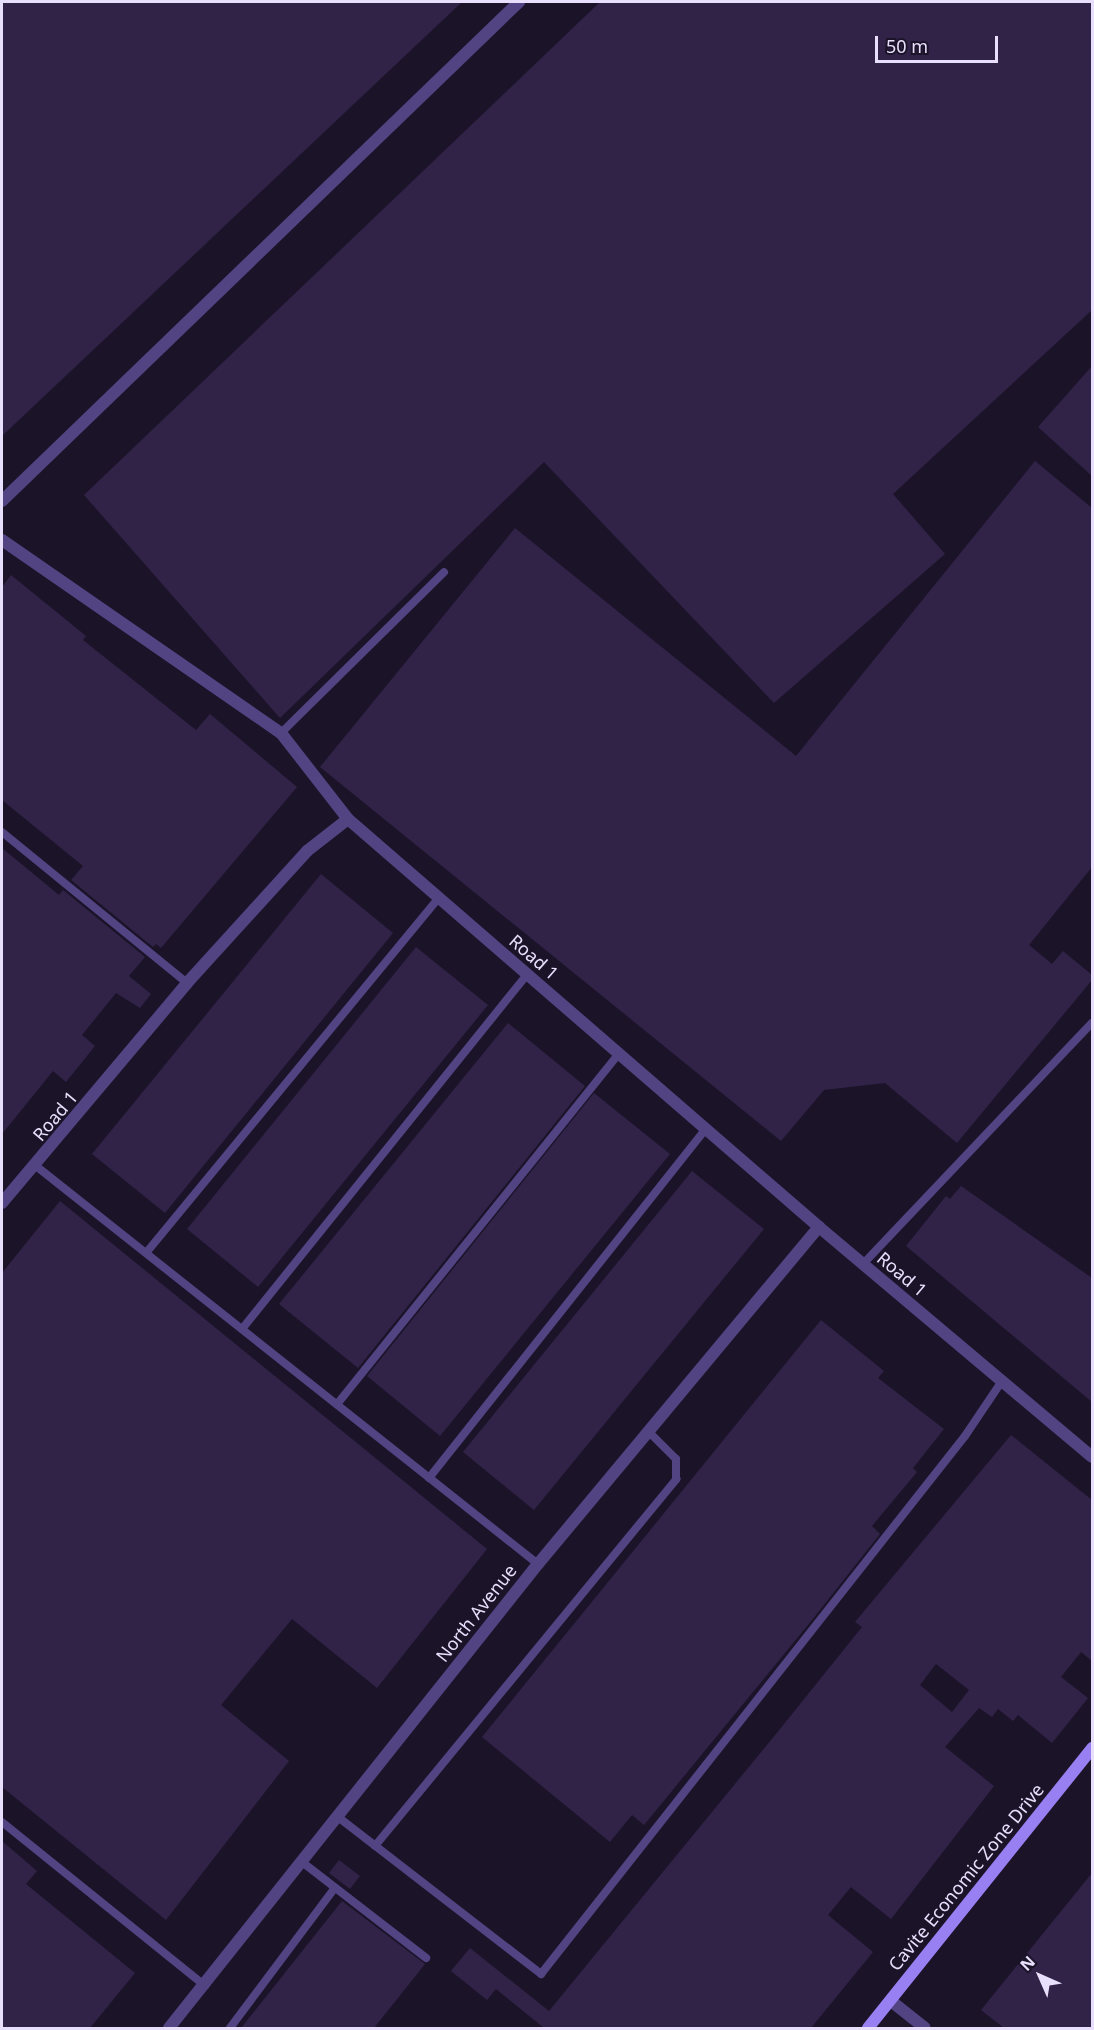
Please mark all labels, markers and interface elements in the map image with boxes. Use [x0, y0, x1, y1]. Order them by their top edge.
scale bar [878, 24, 1001, 62]
text: 50 m [886, 34, 928, 58]
street label: Road 1 [505, 930, 563, 984]
street label: Road 1 [28, 1087, 82, 1145]
street label: Road 1 [873, 1247, 931, 1301]
street label: North Avenue [431, 1560, 521, 1666]
street label: Cavite Economic Zone Drive [884, 1779, 1048, 1975]
north arrow [1010, 1946, 1070, 2006]
text: N [1015, 1951, 1040, 1976]

